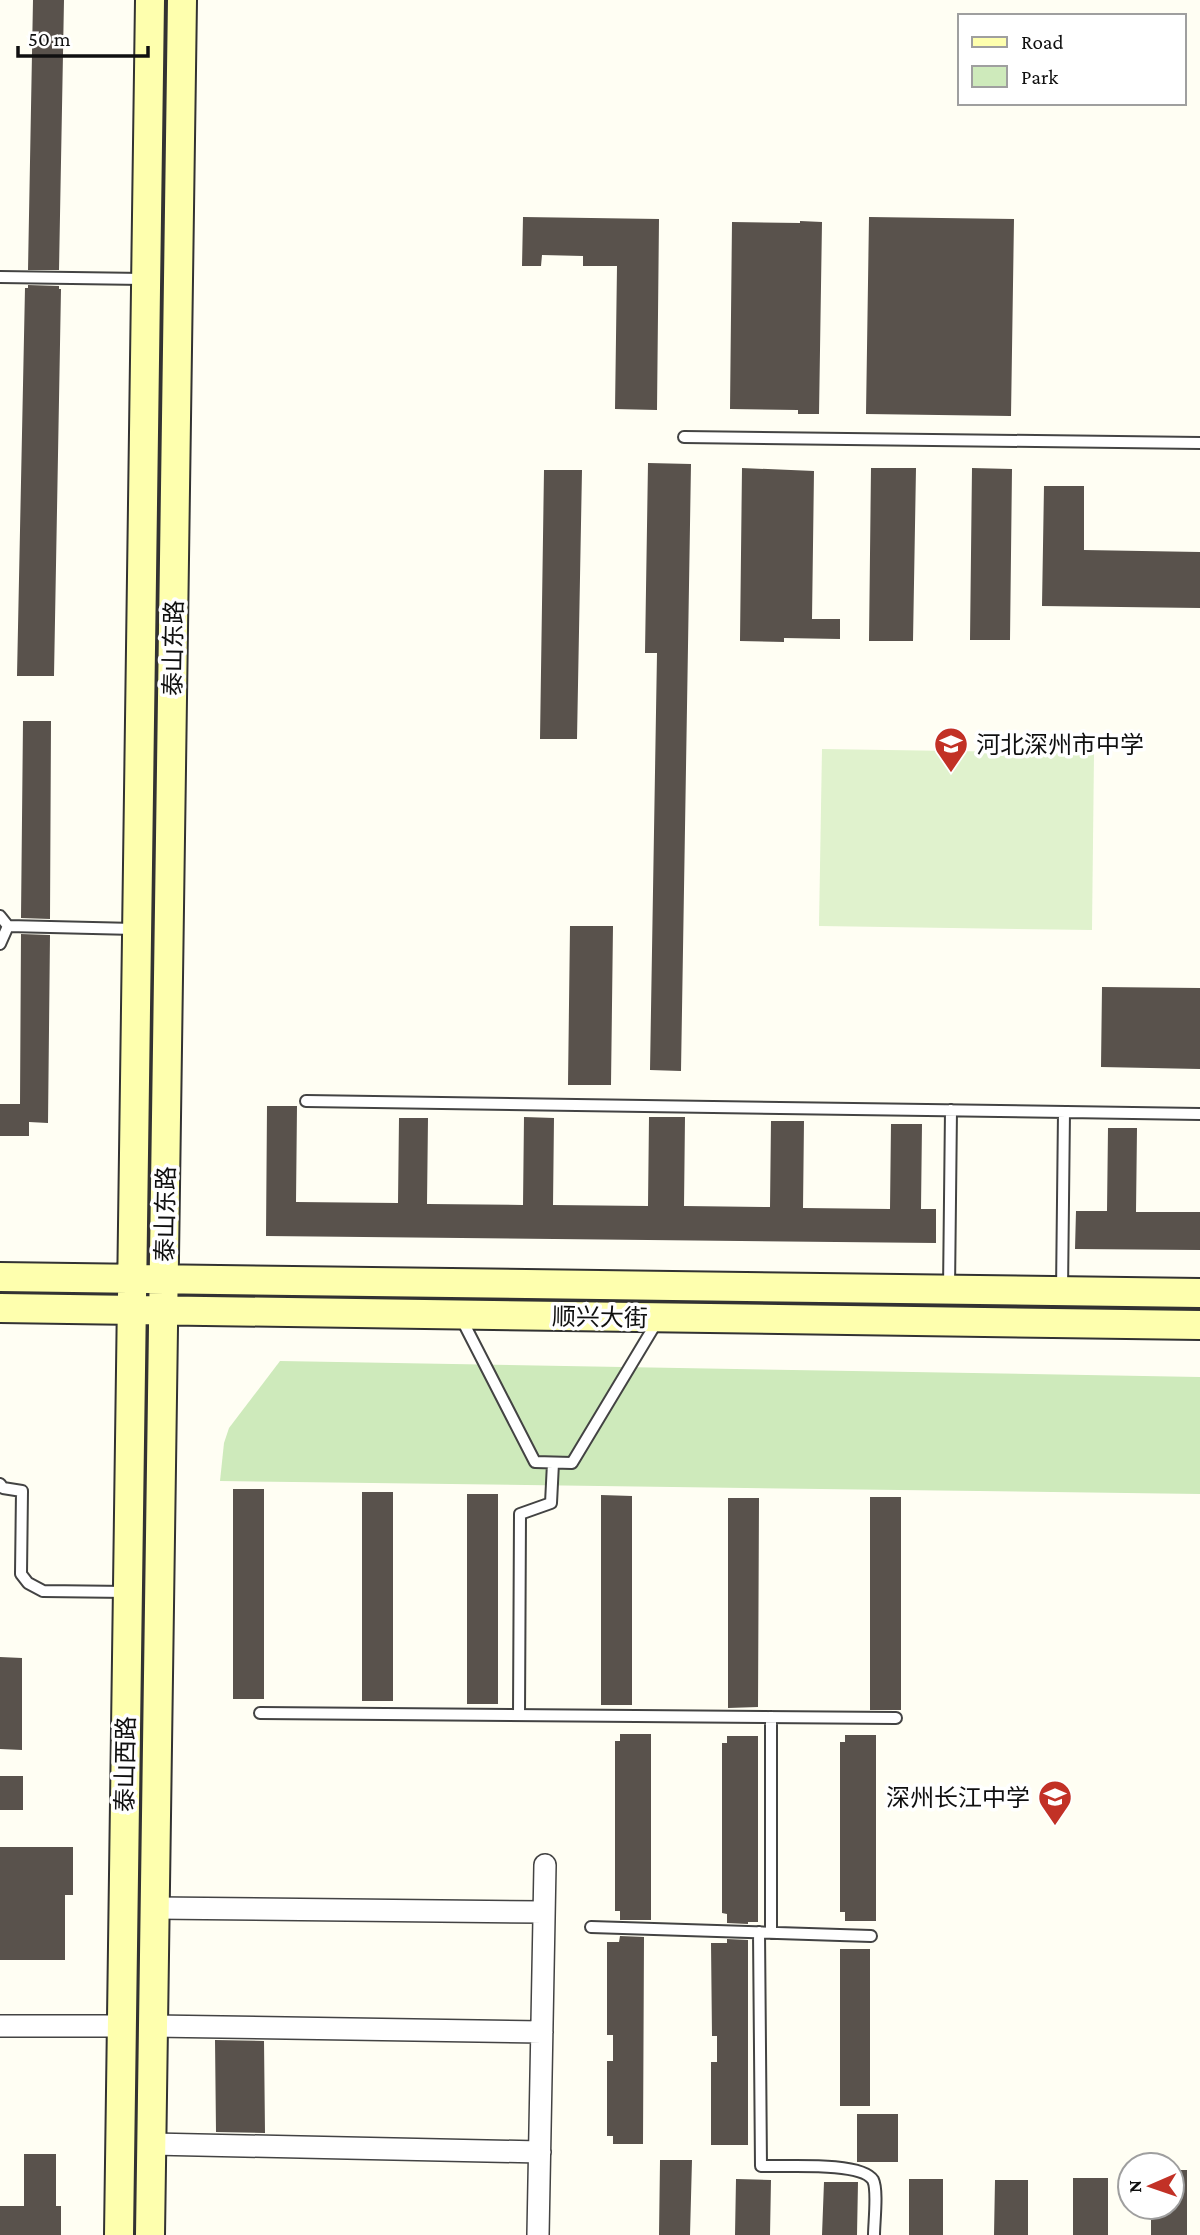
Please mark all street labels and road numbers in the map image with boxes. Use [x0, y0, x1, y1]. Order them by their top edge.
street label: 泰山东路 [159, 600, 187, 696]
street label: 泰山东路 [151, 1166, 179, 1262]
street label: 顺兴大街 [552, 1303, 648, 1331]
street label: 泰山西路 [111, 1716, 139, 1812]

